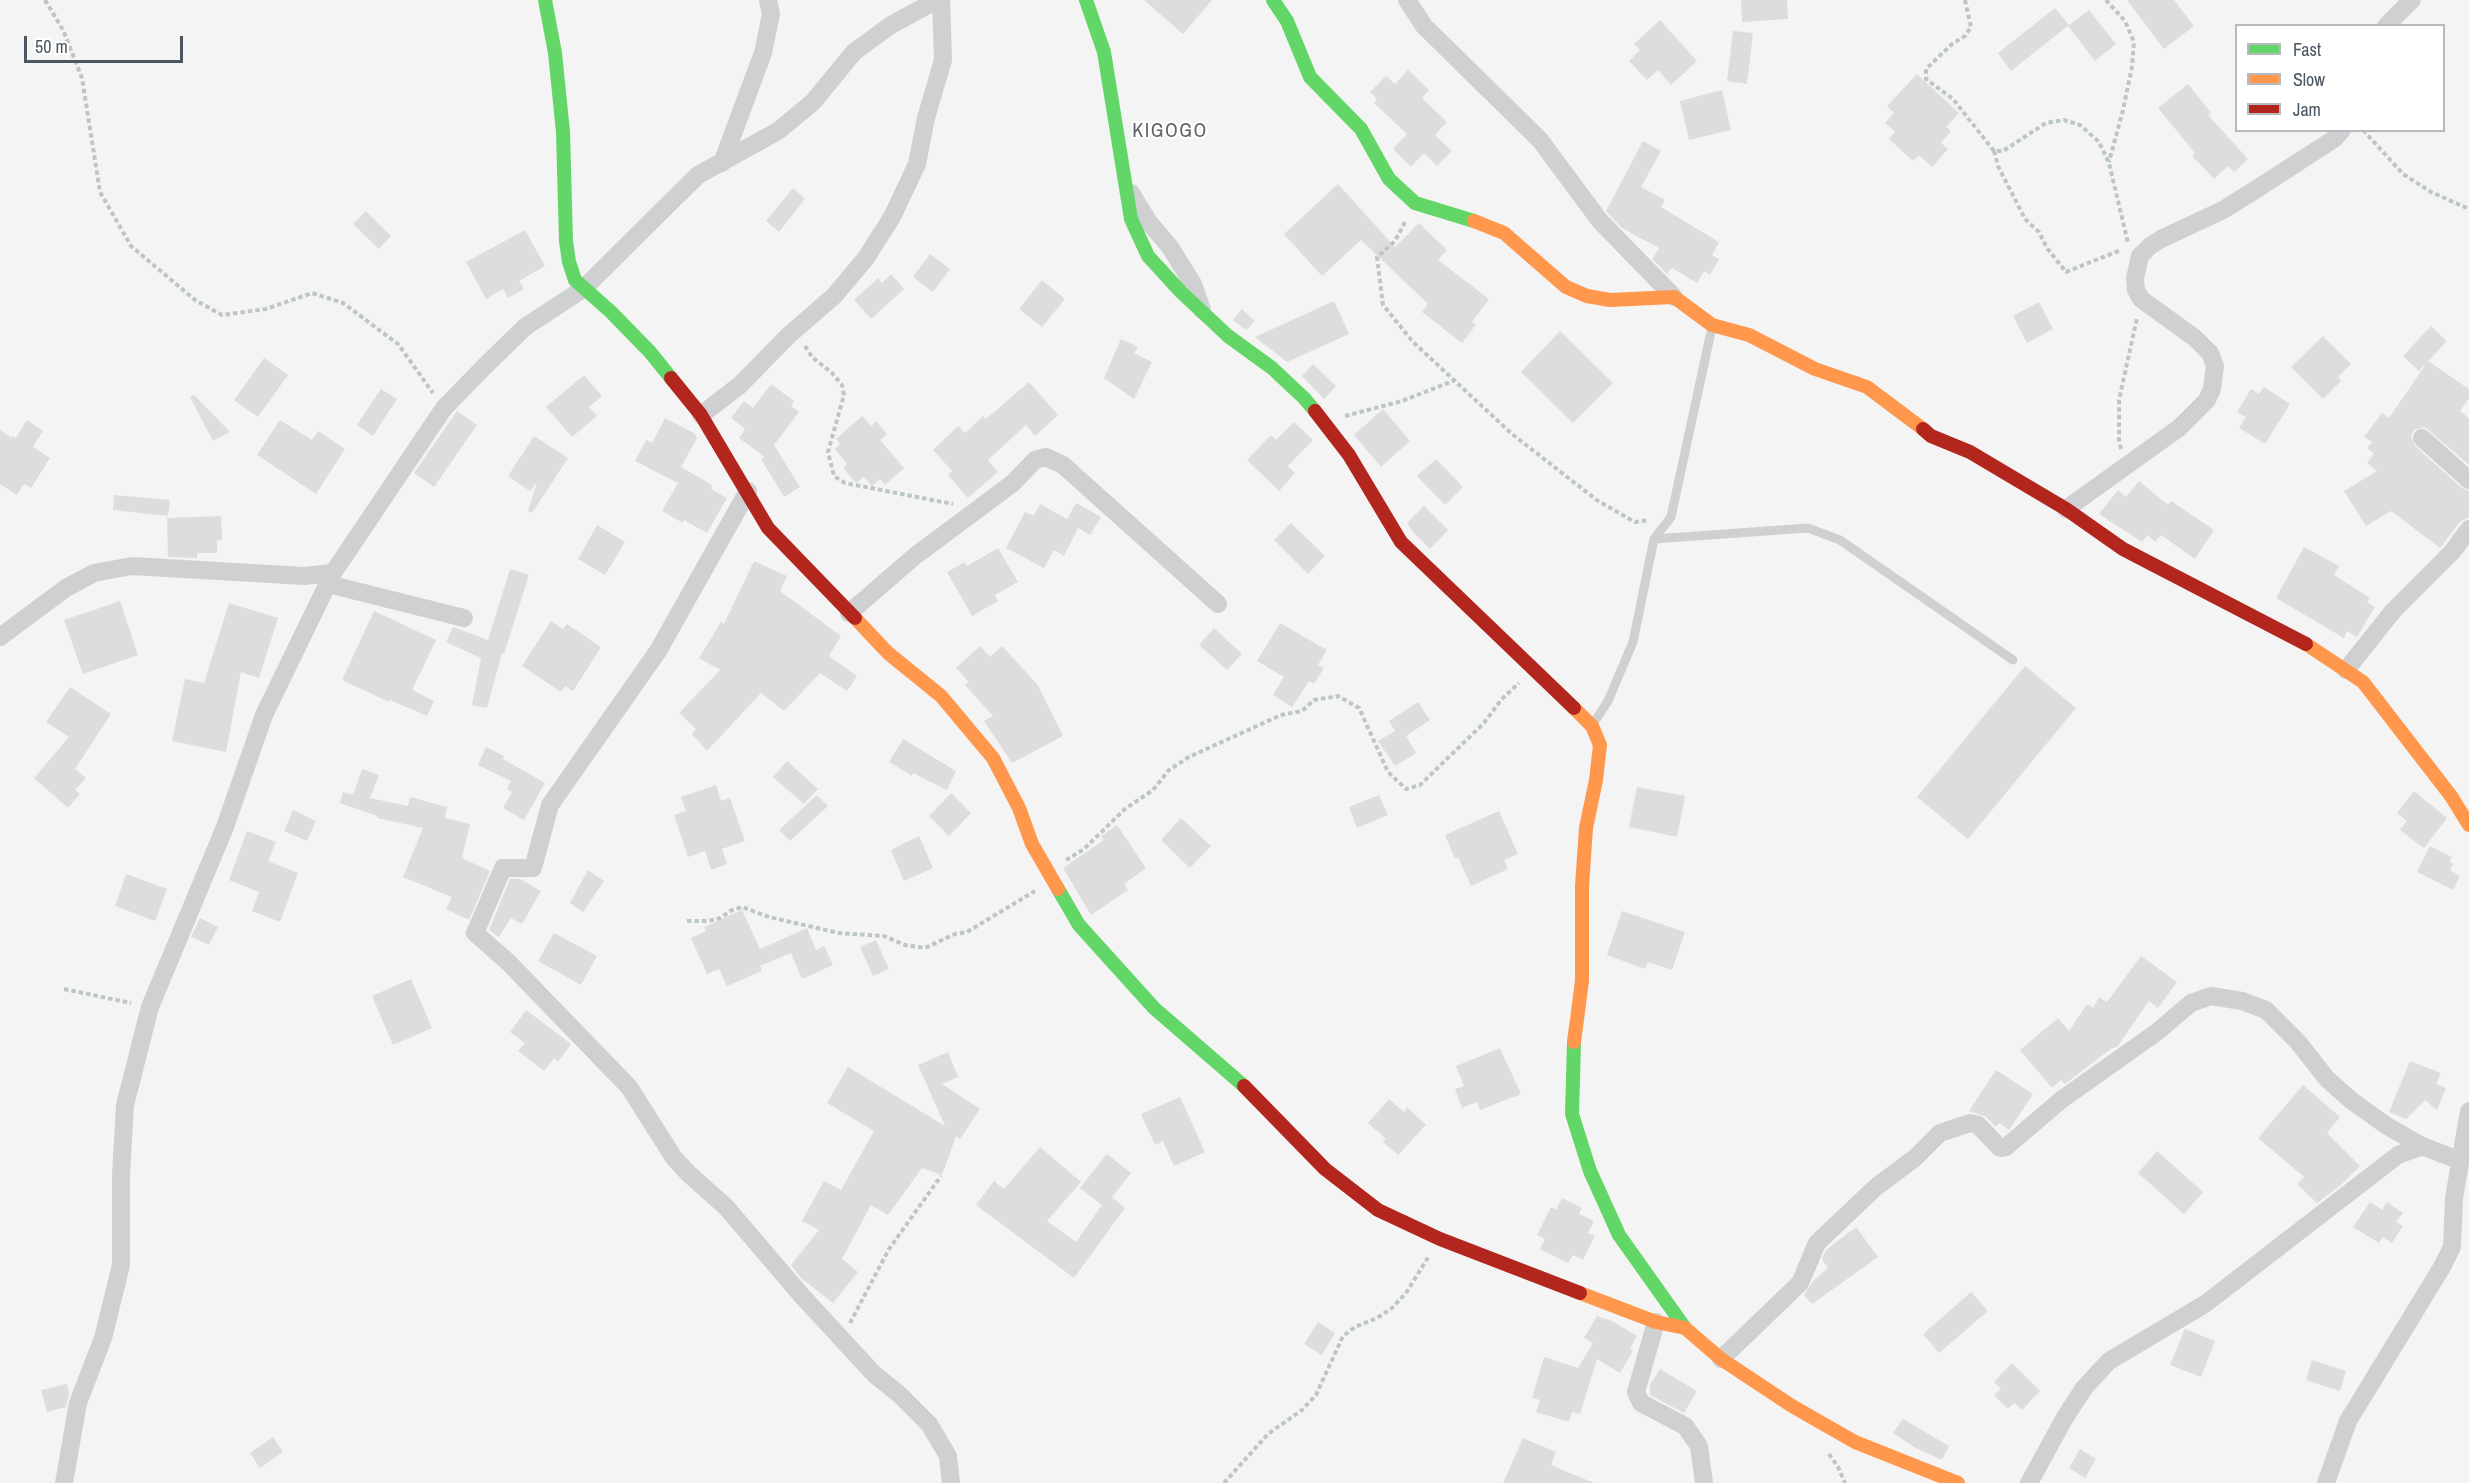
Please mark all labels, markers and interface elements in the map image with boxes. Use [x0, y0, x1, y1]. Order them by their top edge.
scale bar [27, 24, 186, 62]
legend [2235, 24, 2445, 132]
text: 50 m [35, 34, 68, 59]
text: Fast [2293, 37, 2321, 62]
text: Slow [2293, 67, 2325, 92]
text: Jam [2293, 97, 2321, 122]
district label: KIGOGO [1132, 120, 1208, 144]

